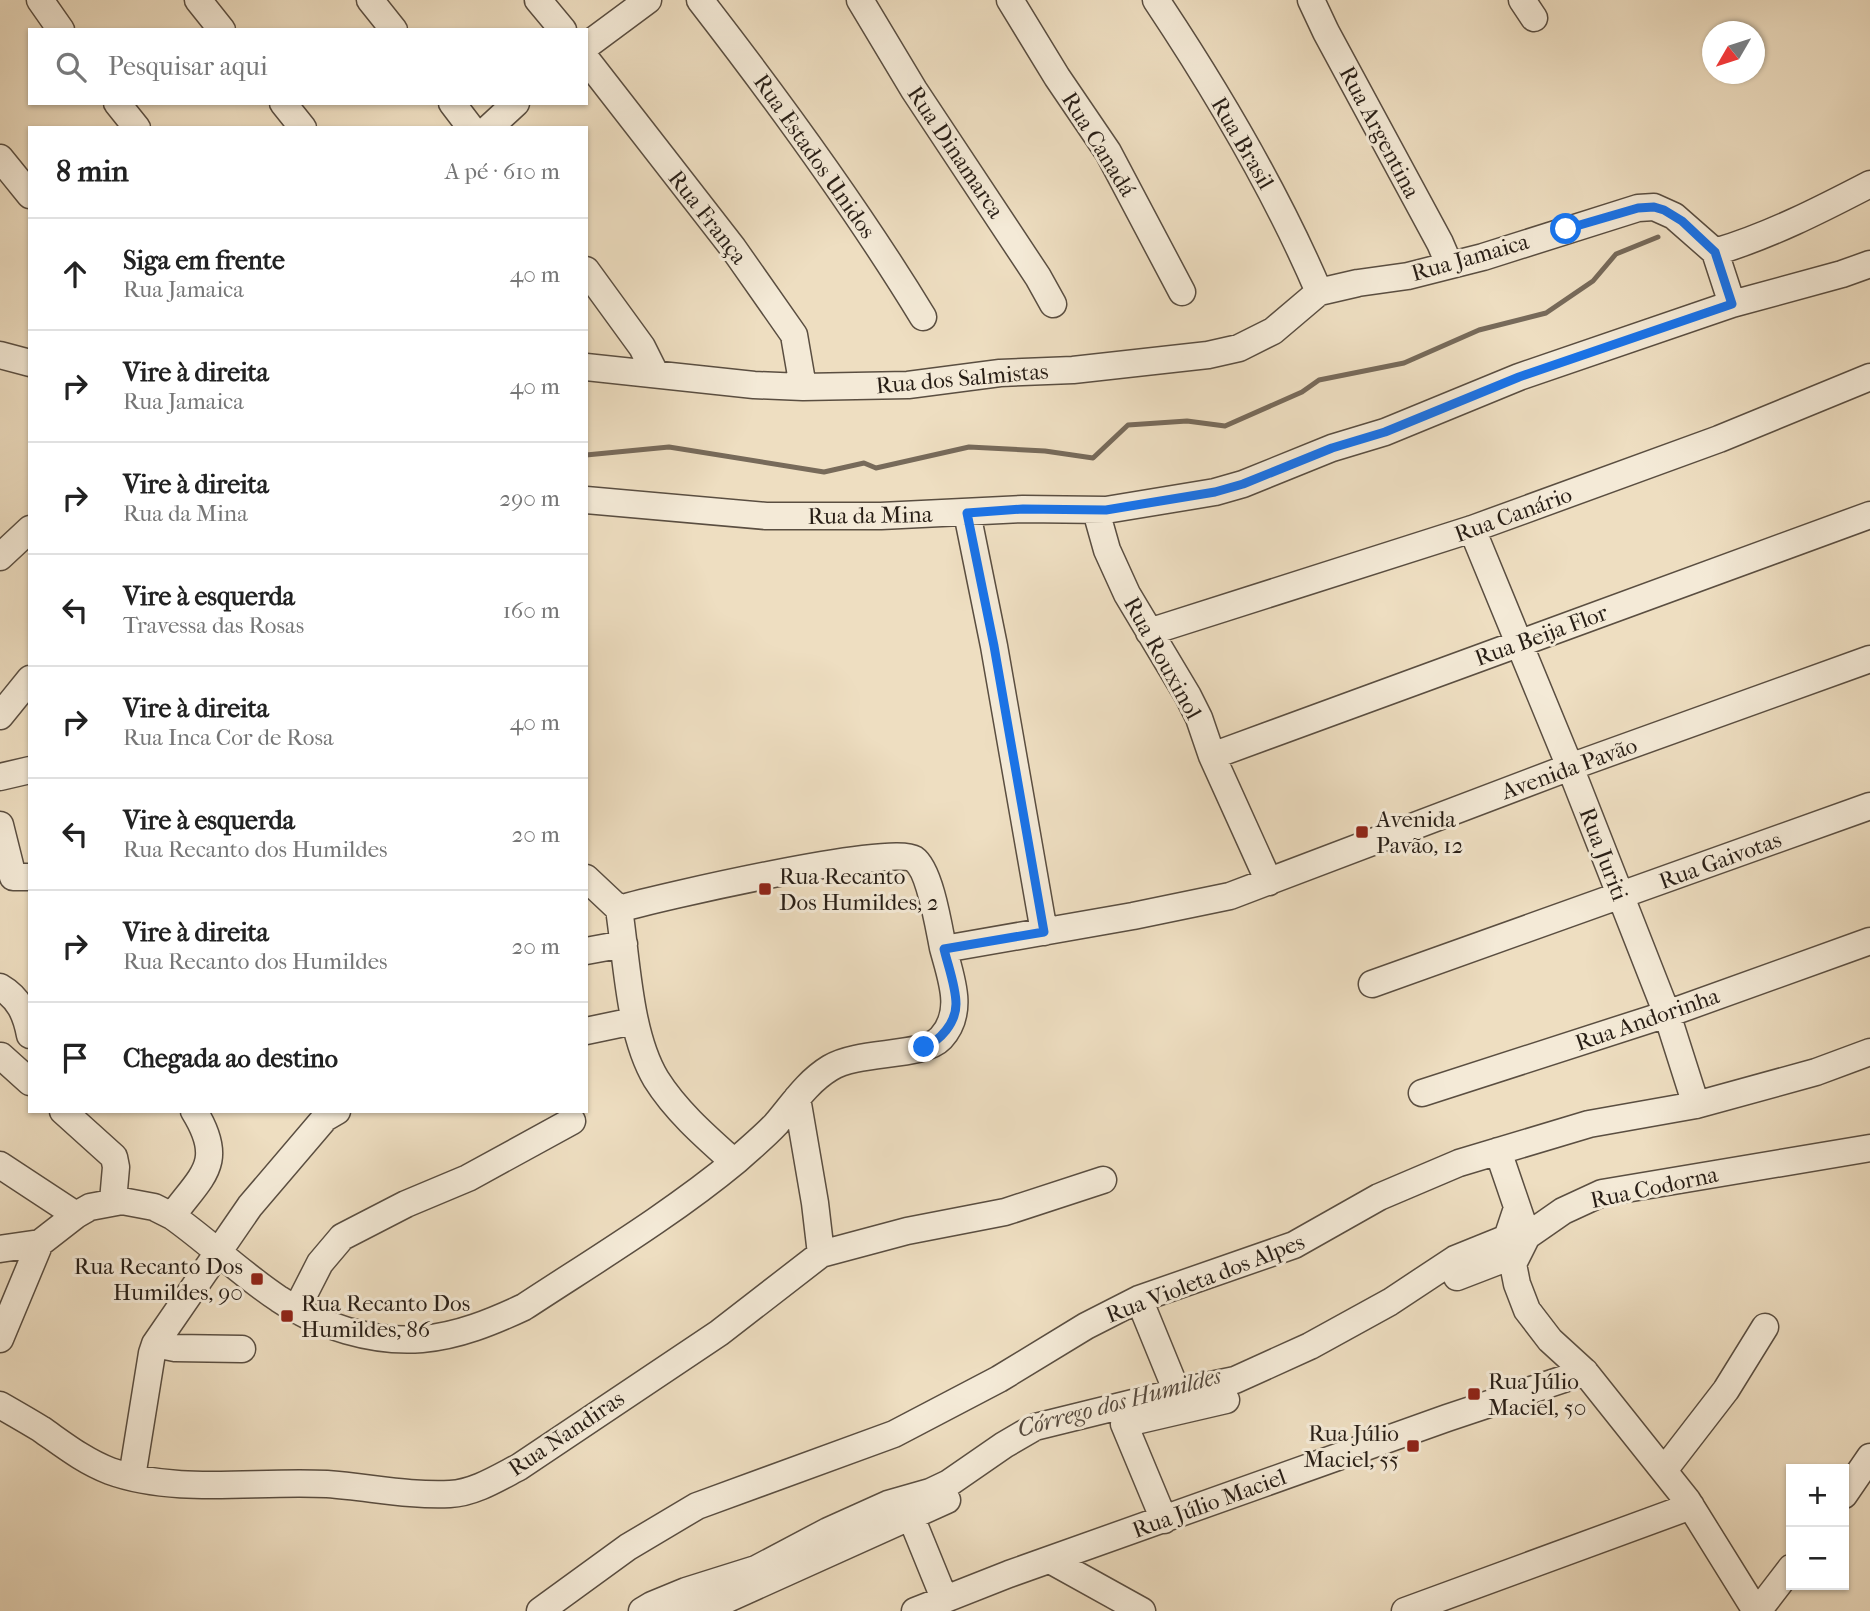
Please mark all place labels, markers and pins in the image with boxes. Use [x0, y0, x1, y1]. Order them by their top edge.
place label: Avenida Pavão, 12 [1375, 806, 1463, 859]
marker: Avenida Pavão, 12 [1354, 824, 1370, 840]
place label: Rua Recanto Dos Humildes, 2 [779, 863, 939, 916]
marker: Rua Recanto Dos Humildes, 2 [757, 881, 773, 897]
place label: Rua Recanto Dos Humildes, 90 [74, 1253, 243, 1306]
marker: Rua Recanto Dos Humildes, 90 [249, 1271, 265, 1287]
place label: Rua Recanto Dos Humildes, 86 [301, 1290, 470, 1343]
marker: Rua Recanto Dos Humildes, 86 [279, 1308, 295, 1324]
place label: Rua Júlio Maciel, 50 [1488, 1368, 1586, 1421]
marker: Rua Júlio Maciel, 50 [1466, 1386, 1482, 1402]
place label: Rua Júlio Maciel, 55 [1303, 1420, 1399, 1473]
marker: Rua Júlio Maciel, 55 [1405, 1438, 1421, 1454]

